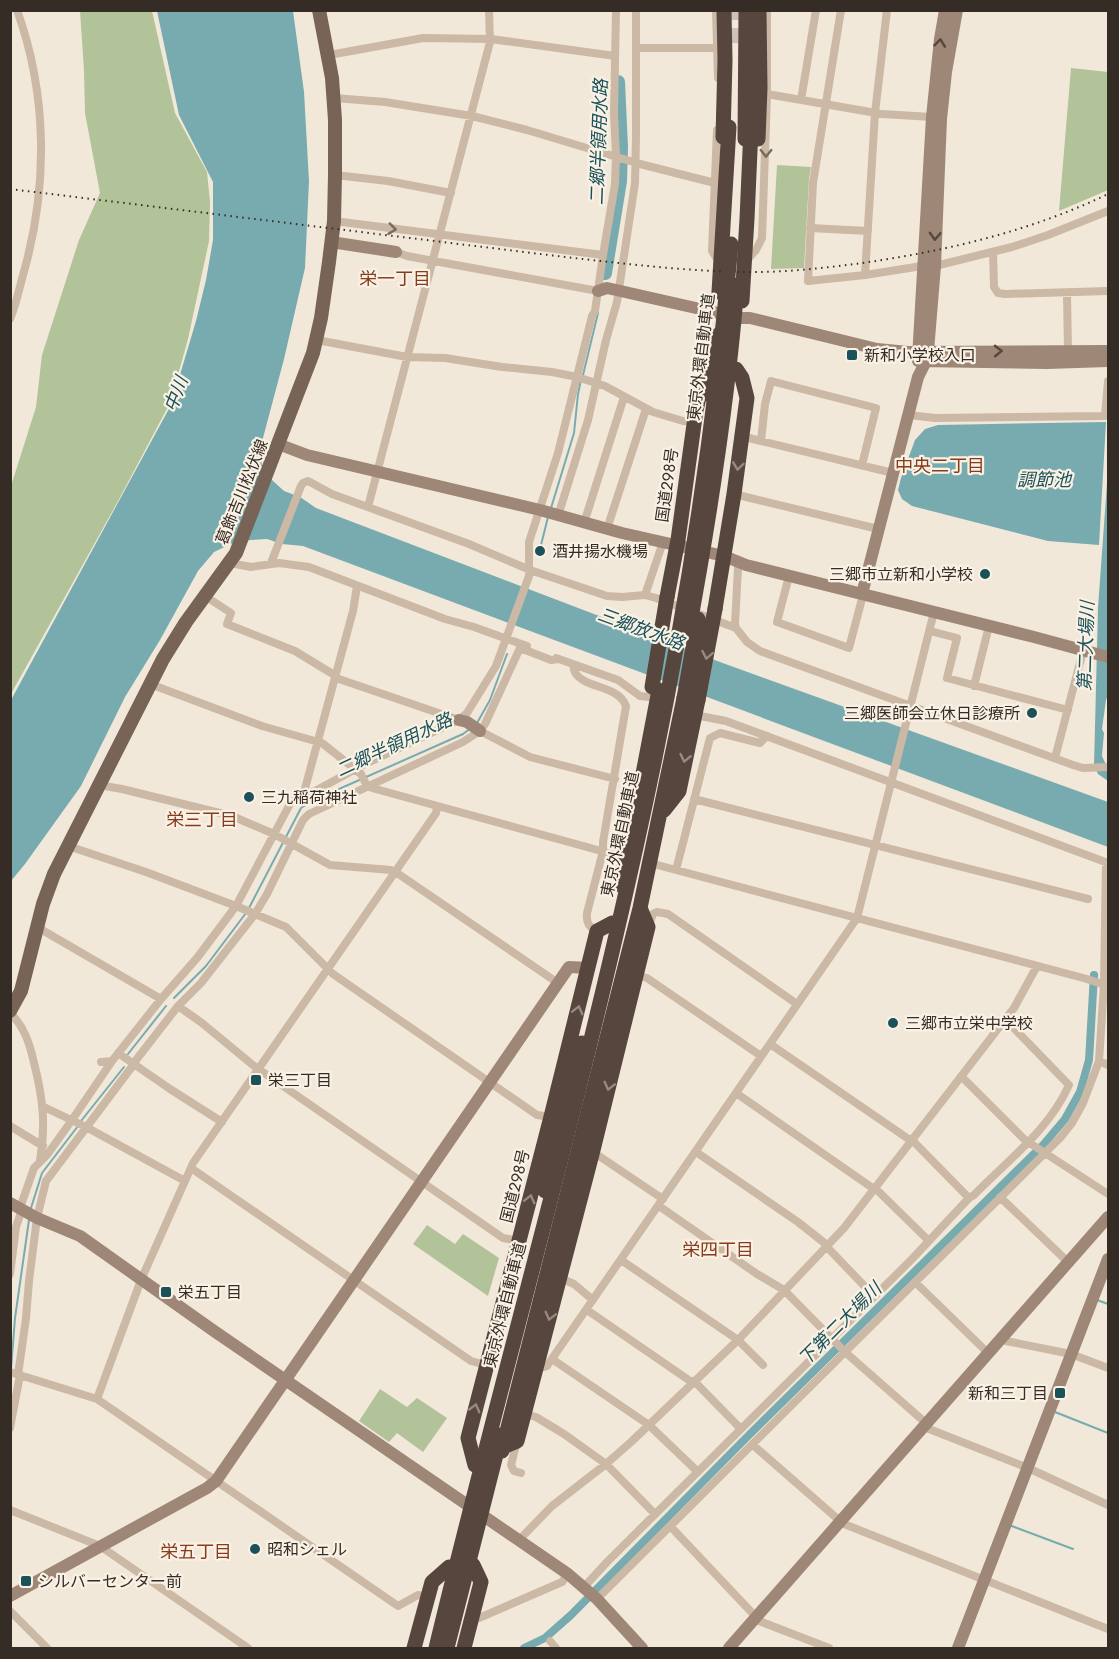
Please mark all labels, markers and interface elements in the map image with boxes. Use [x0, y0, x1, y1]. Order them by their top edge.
one-way arrow [933, 38, 946, 47]
water label: 二郷半領用水路 [584, 77, 614, 205]
one-way arrow [760, 148, 772, 157]
one-way arrow [387, 223, 396, 235]
one-way arrow [929, 231, 942, 240]
district label: 栄一丁目 [359, 266, 431, 292]
street label: 東京外環自動車道 [682, 292, 720, 422]
place label: 新和小学校入口 [864, 344, 976, 367]
one-way arrow [993, 345, 1002, 358]
marker: 新和小学校入口 [845, 348, 859, 362]
water label: 中川 [157, 371, 195, 415]
street label: 葛飾吉川松伏線 [210, 436, 274, 548]
street label: 国道298号 [650, 446, 684, 524]
district label: 中央二丁目 [895, 453, 985, 479]
one-way arrow [733, 461, 745, 471]
water label: 調節池 [1017, 467, 1073, 493]
place label: 酒井揚水機場 [552, 540, 648, 563]
marker: 酒井揚水機場 [533, 544, 547, 558]
place label: 三郷市立新和小学校 [829, 563, 973, 586]
marker: 三郷市立新和小学校 [978, 567, 992, 581]
water label: 第二大場川 [1071, 599, 1101, 691]
water label: 三郷放水路 [594, 601, 690, 657]
one-way arrow [701, 649, 714, 659]
place label: 三郷医師会立休日診療所 [844, 702, 1020, 725]
water label: 二郷半領用水路 [331, 706, 458, 783]
marker: 三郷医師会立休日診療所 [1025, 706, 1039, 720]
one-way arrow [680, 752, 693, 762]
street label: 東京外環自動車道 [595, 769, 645, 899]
place label: 三九稲荷神社 [261, 786, 357, 809]
marker: 三九稲荷神社 [242, 790, 256, 804]
district label: 栄三丁目 [166, 807, 238, 833]
one-way arrow [570, 1006, 583, 1016]
place label: 三郷市立栄中学校 [905, 1012, 1033, 1035]
marker: 三郷市立栄中学校 [886, 1016, 900, 1030]
place label: 栄三丁目 [268, 1069, 332, 1092]
marker: 栄三丁目 [249, 1073, 263, 1087]
one-way arrow [603, 1081, 616, 1091]
street label: 国道298号 [495, 1147, 535, 1225]
one-way arrow [522, 1195, 535, 1205]
district label: 栄四丁目 [682, 1237, 754, 1263]
street label: 東京外環自動車道 [478, 1240, 532, 1370]
water label: 下第二大場川 [793, 1275, 889, 1371]
place label: 栄五丁目 [178, 1281, 242, 1304]
marker: 栄五丁目 [159, 1285, 173, 1299]
one-way arrow [545, 1311, 558, 1321]
place label: 新和三丁目 [968, 1382, 1048, 1405]
marker: 新和三丁目 [1053, 1386, 1067, 1400]
one-way arrow [468, 1404, 481, 1414]
place label: 昭和シェル [267, 1538, 347, 1561]
district label: 栄五丁目 [160, 1539, 232, 1565]
marker: 昭和シェル [248, 1542, 262, 1556]
place label: シルバーセンター前 [38, 1570, 182, 1593]
marker: シルバーセンター前 [19, 1574, 33, 1588]

